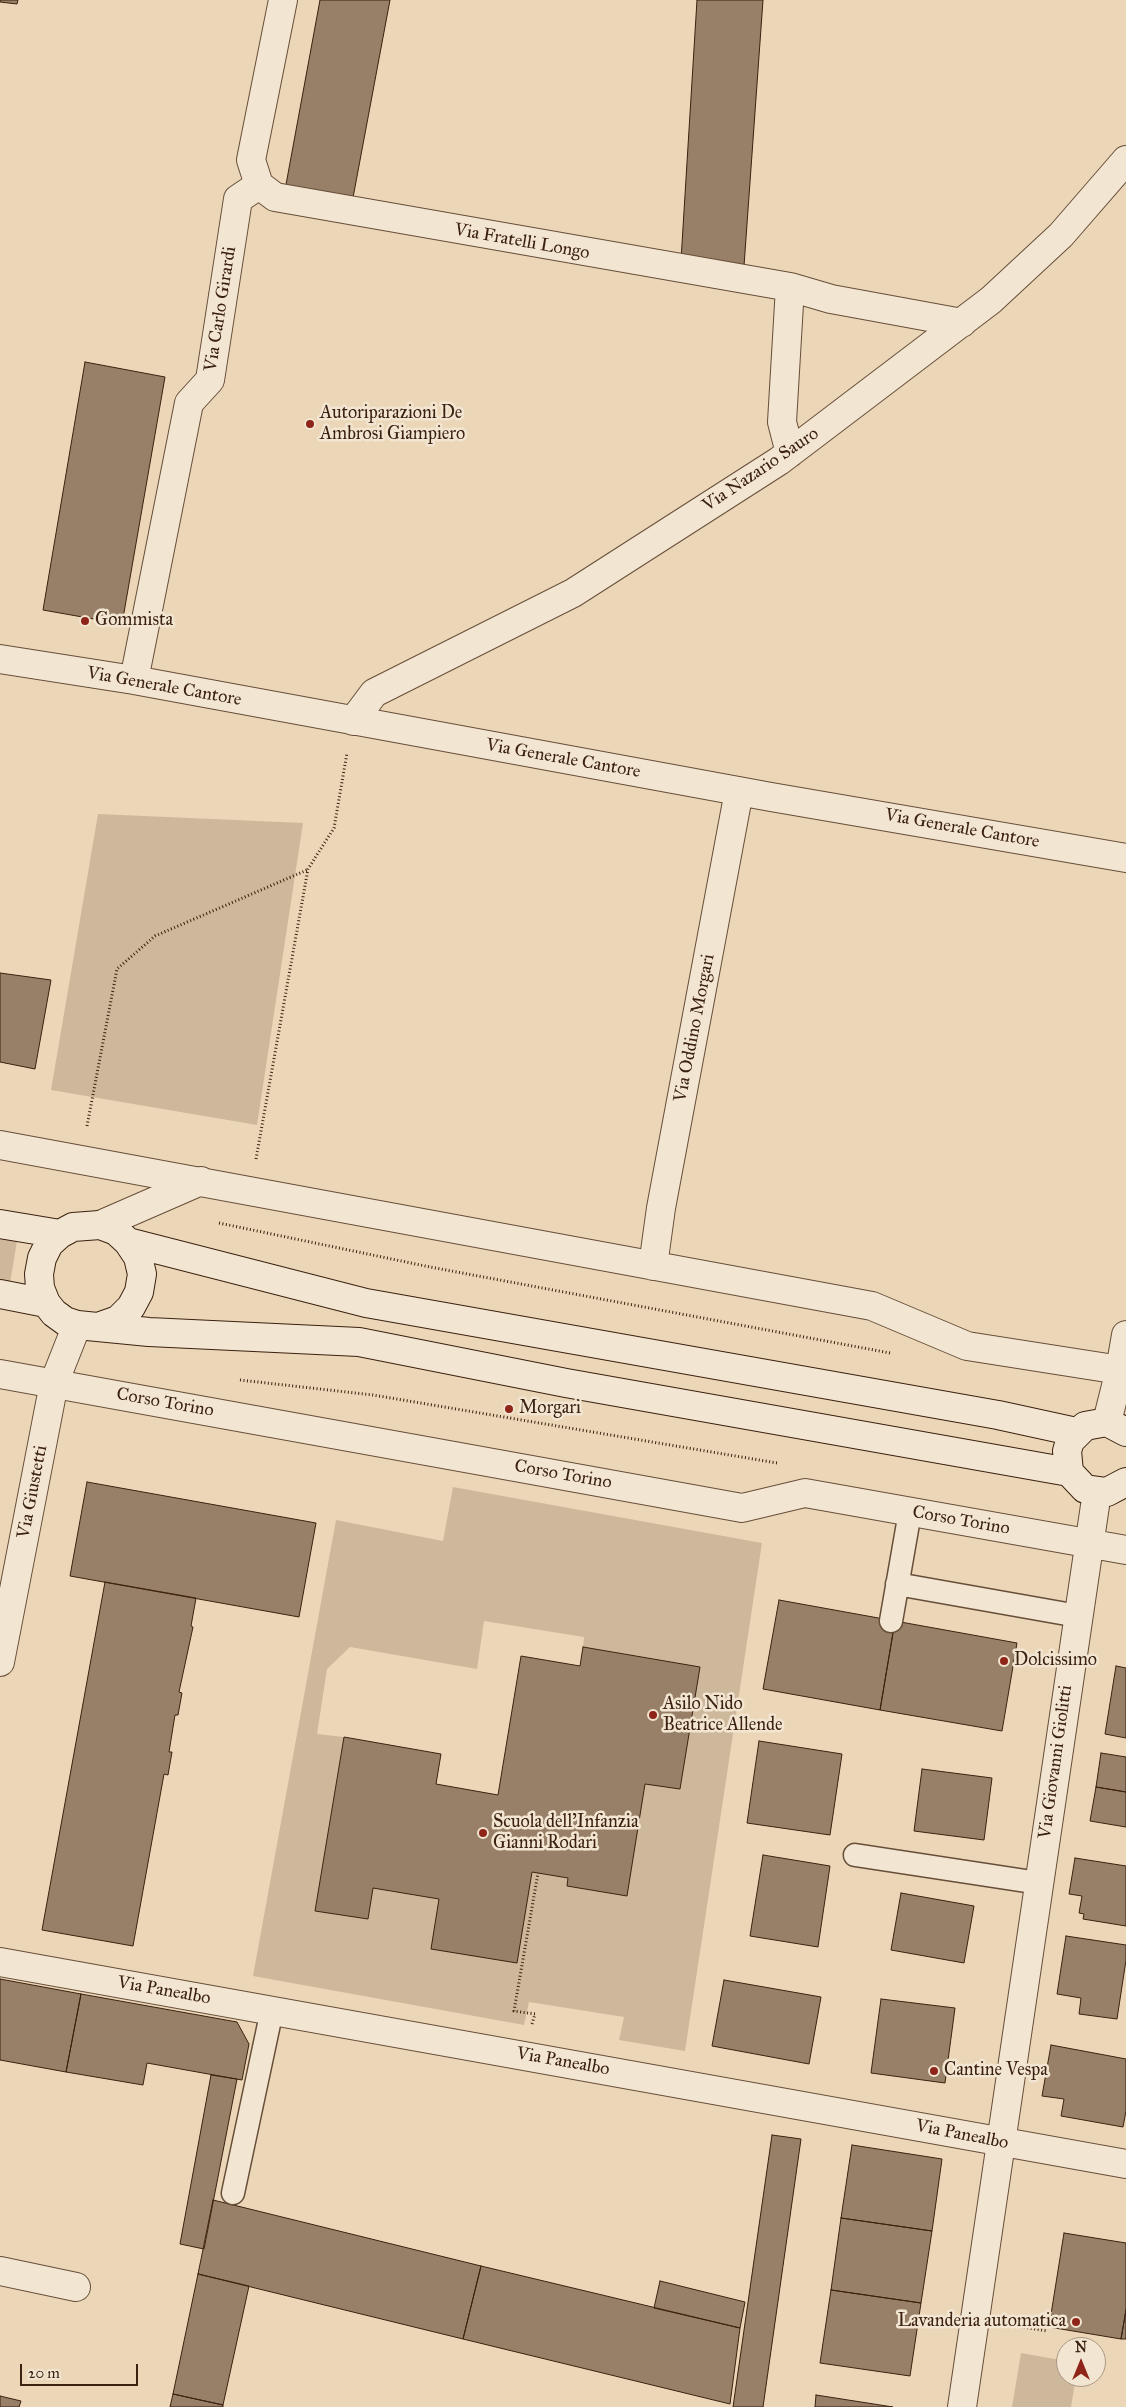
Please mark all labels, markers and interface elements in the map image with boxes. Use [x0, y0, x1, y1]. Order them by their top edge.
street label: Via Fratelli Longo [453, 219, 591, 265]
street label: Via Carlo Girardi [200, 245, 242, 373]
place label: Autoriparazioni De Ambrosi Giampiero [320, 403, 465, 446]
marker: Autoriparazioni De Ambrosi Giampiero [304, 418, 316, 430]
street label: Via Nazario Sauro [699, 423, 823, 517]
place label: Gommista [95, 610, 173, 632]
marker: Gommista [79, 615, 91, 627]
street label: Via Generale Cantore [85, 663, 243, 711]
street label: Via Generale Cantore [484, 735, 642, 783]
street label: Via Generale Cantore [883, 805, 1041, 853]
street label: Via Oddino Morgari [670, 952, 720, 1104]
street label: Corso Torino [115, 1384, 215, 1422]
place label: Morgari [519, 1398, 581, 1420]
marker: Morgari [503, 1403, 515, 1415]
street label: Via Giustetti [13, 1443, 53, 1541]
street label: Corso Torino [513, 1456, 613, 1494]
street label: Corso Torino [911, 1502, 1011, 1540]
place label: Dolcissimo [1014, 1650, 1097, 1672]
marker: Dolcissimo [998, 1655, 1010, 1667]
street label: Via Giovanni Giolitti [1035, 1684, 1077, 1840]
place label: Asilo Nido Beatrice Allende [663, 1694, 783, 1736]
marker: Asilo Nido Beatrice Allende [647, 1709, 659, 1721]
place label: Scuola dell'Infanzia Gianni Rodari [493, 1812, 639, 1855]
marker: Scuola dell'Infanzia Gianni Rodari [477, 1827, 489, 1839]
street label: Via Panealbo [116, 1972, 212, 2010]
street label: Via Panealbo [515, 2043, 611, 2081]
place label: Cantine Vespa [944, 2060, 1048, 2082]
marker: Cantine Vespa [928, 2065, 940, 2077]
street label: Via Panealbo [914, 2115, 1010, 2155]
place label: Lavanderia automatica [898, 2311, 1066, 2333]
marker: Lavanderia automatica [1070, 2316, 1082, 2328]
north arrow [1056, 2337, 1106, 2387]
text: N [1075, 2339, 1087, 2356]
scale bar [22, 2354, 140, 2386]
text: 20 m [28, 2364, 60, 2382]

